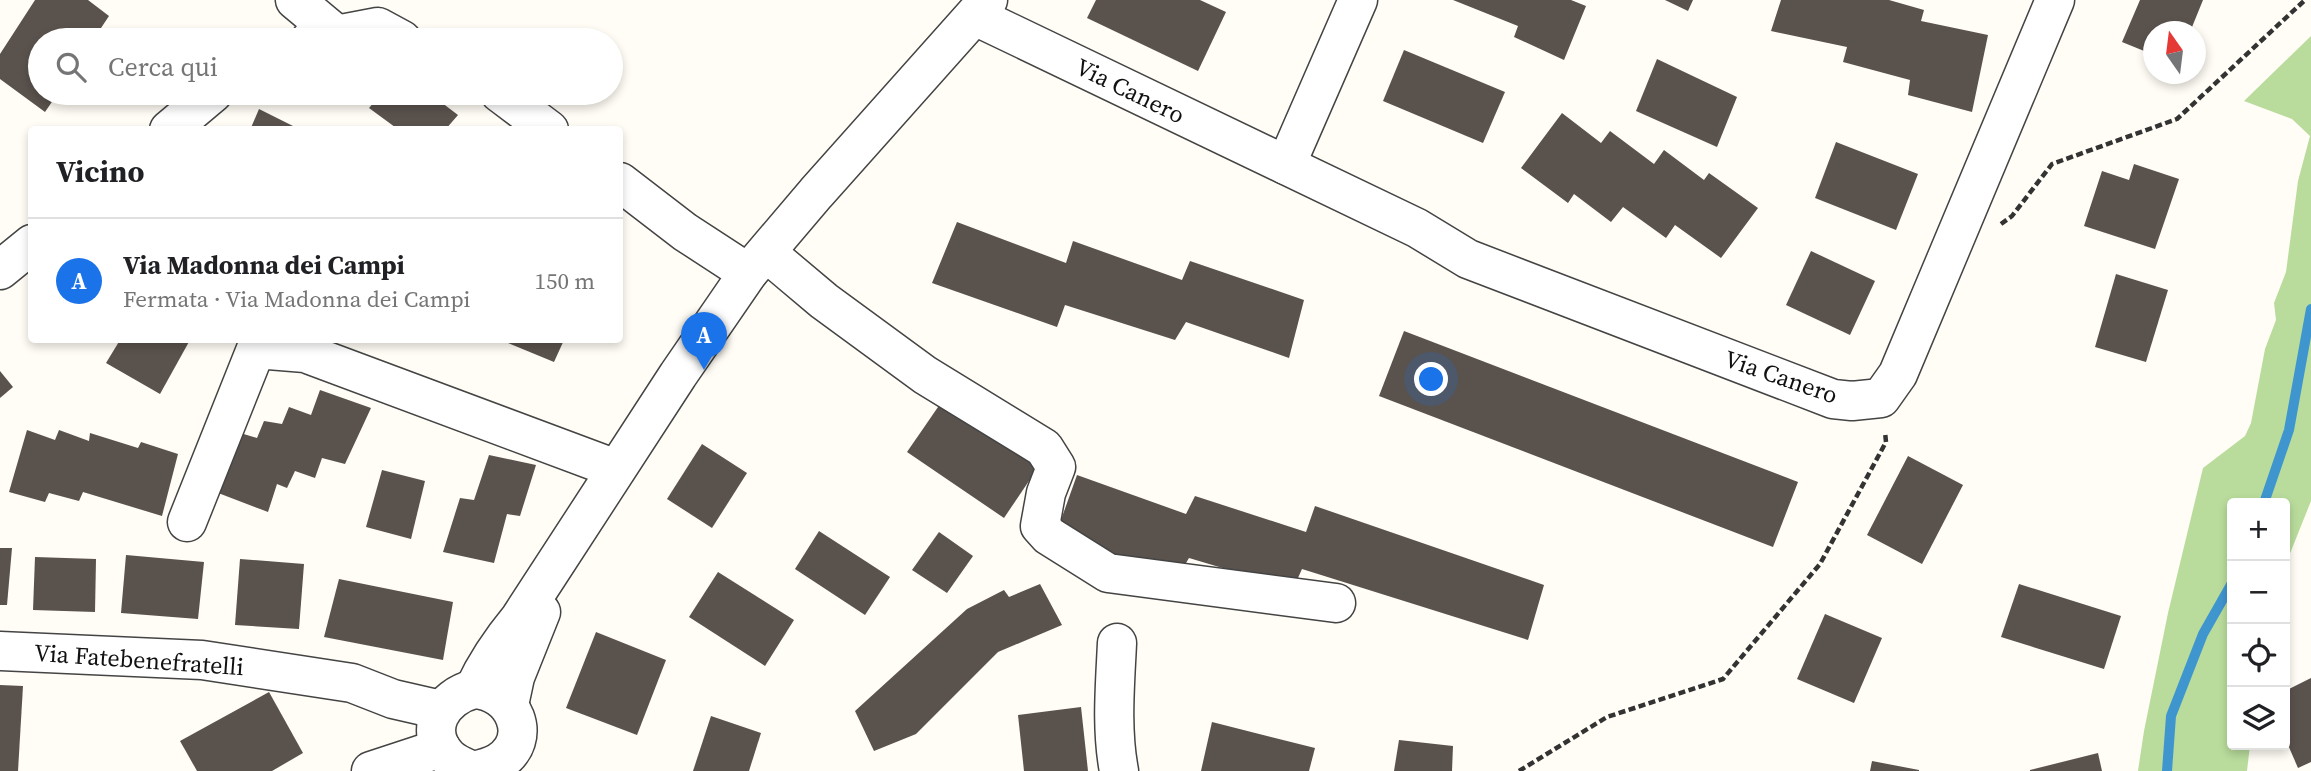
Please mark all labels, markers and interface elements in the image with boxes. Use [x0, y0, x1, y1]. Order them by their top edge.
north arrow [2143, 21, 2206, 84]
search box [28, 28, 623, 105]
icon: search [52, 48, 90, 86]
text: Cerca qui [108, 49, 218, 85]
street label: Via Canero [1070, 50, 1190, 131]
text: Vicino [56, 151, 145, 192]
text: Via Madonna dei Campi [123, 247, 405, 283]
text: A [71, 265, 87, 297]
text: 150 m [534, 265, 595, 297]
text: Fermata · Via Madonna dei Campi [123, 283, 470, 315]
pin: A [681, 312, 727, 370]
street label: Via Canero [1720, 342, 1842, 411]
your location [1414, 362, 1448, 396]
map controls [2227, 498, 2290, 750]
button: + [2227, 498, 2290, 561]
button: − [2227, 561, 2290, 624]
button: locate [2227, 624, 2290, 687]
street label: Via Fatebenefratelli [33, 636, 245, 683]
button: layers [2227, 687, 2290, 750]

